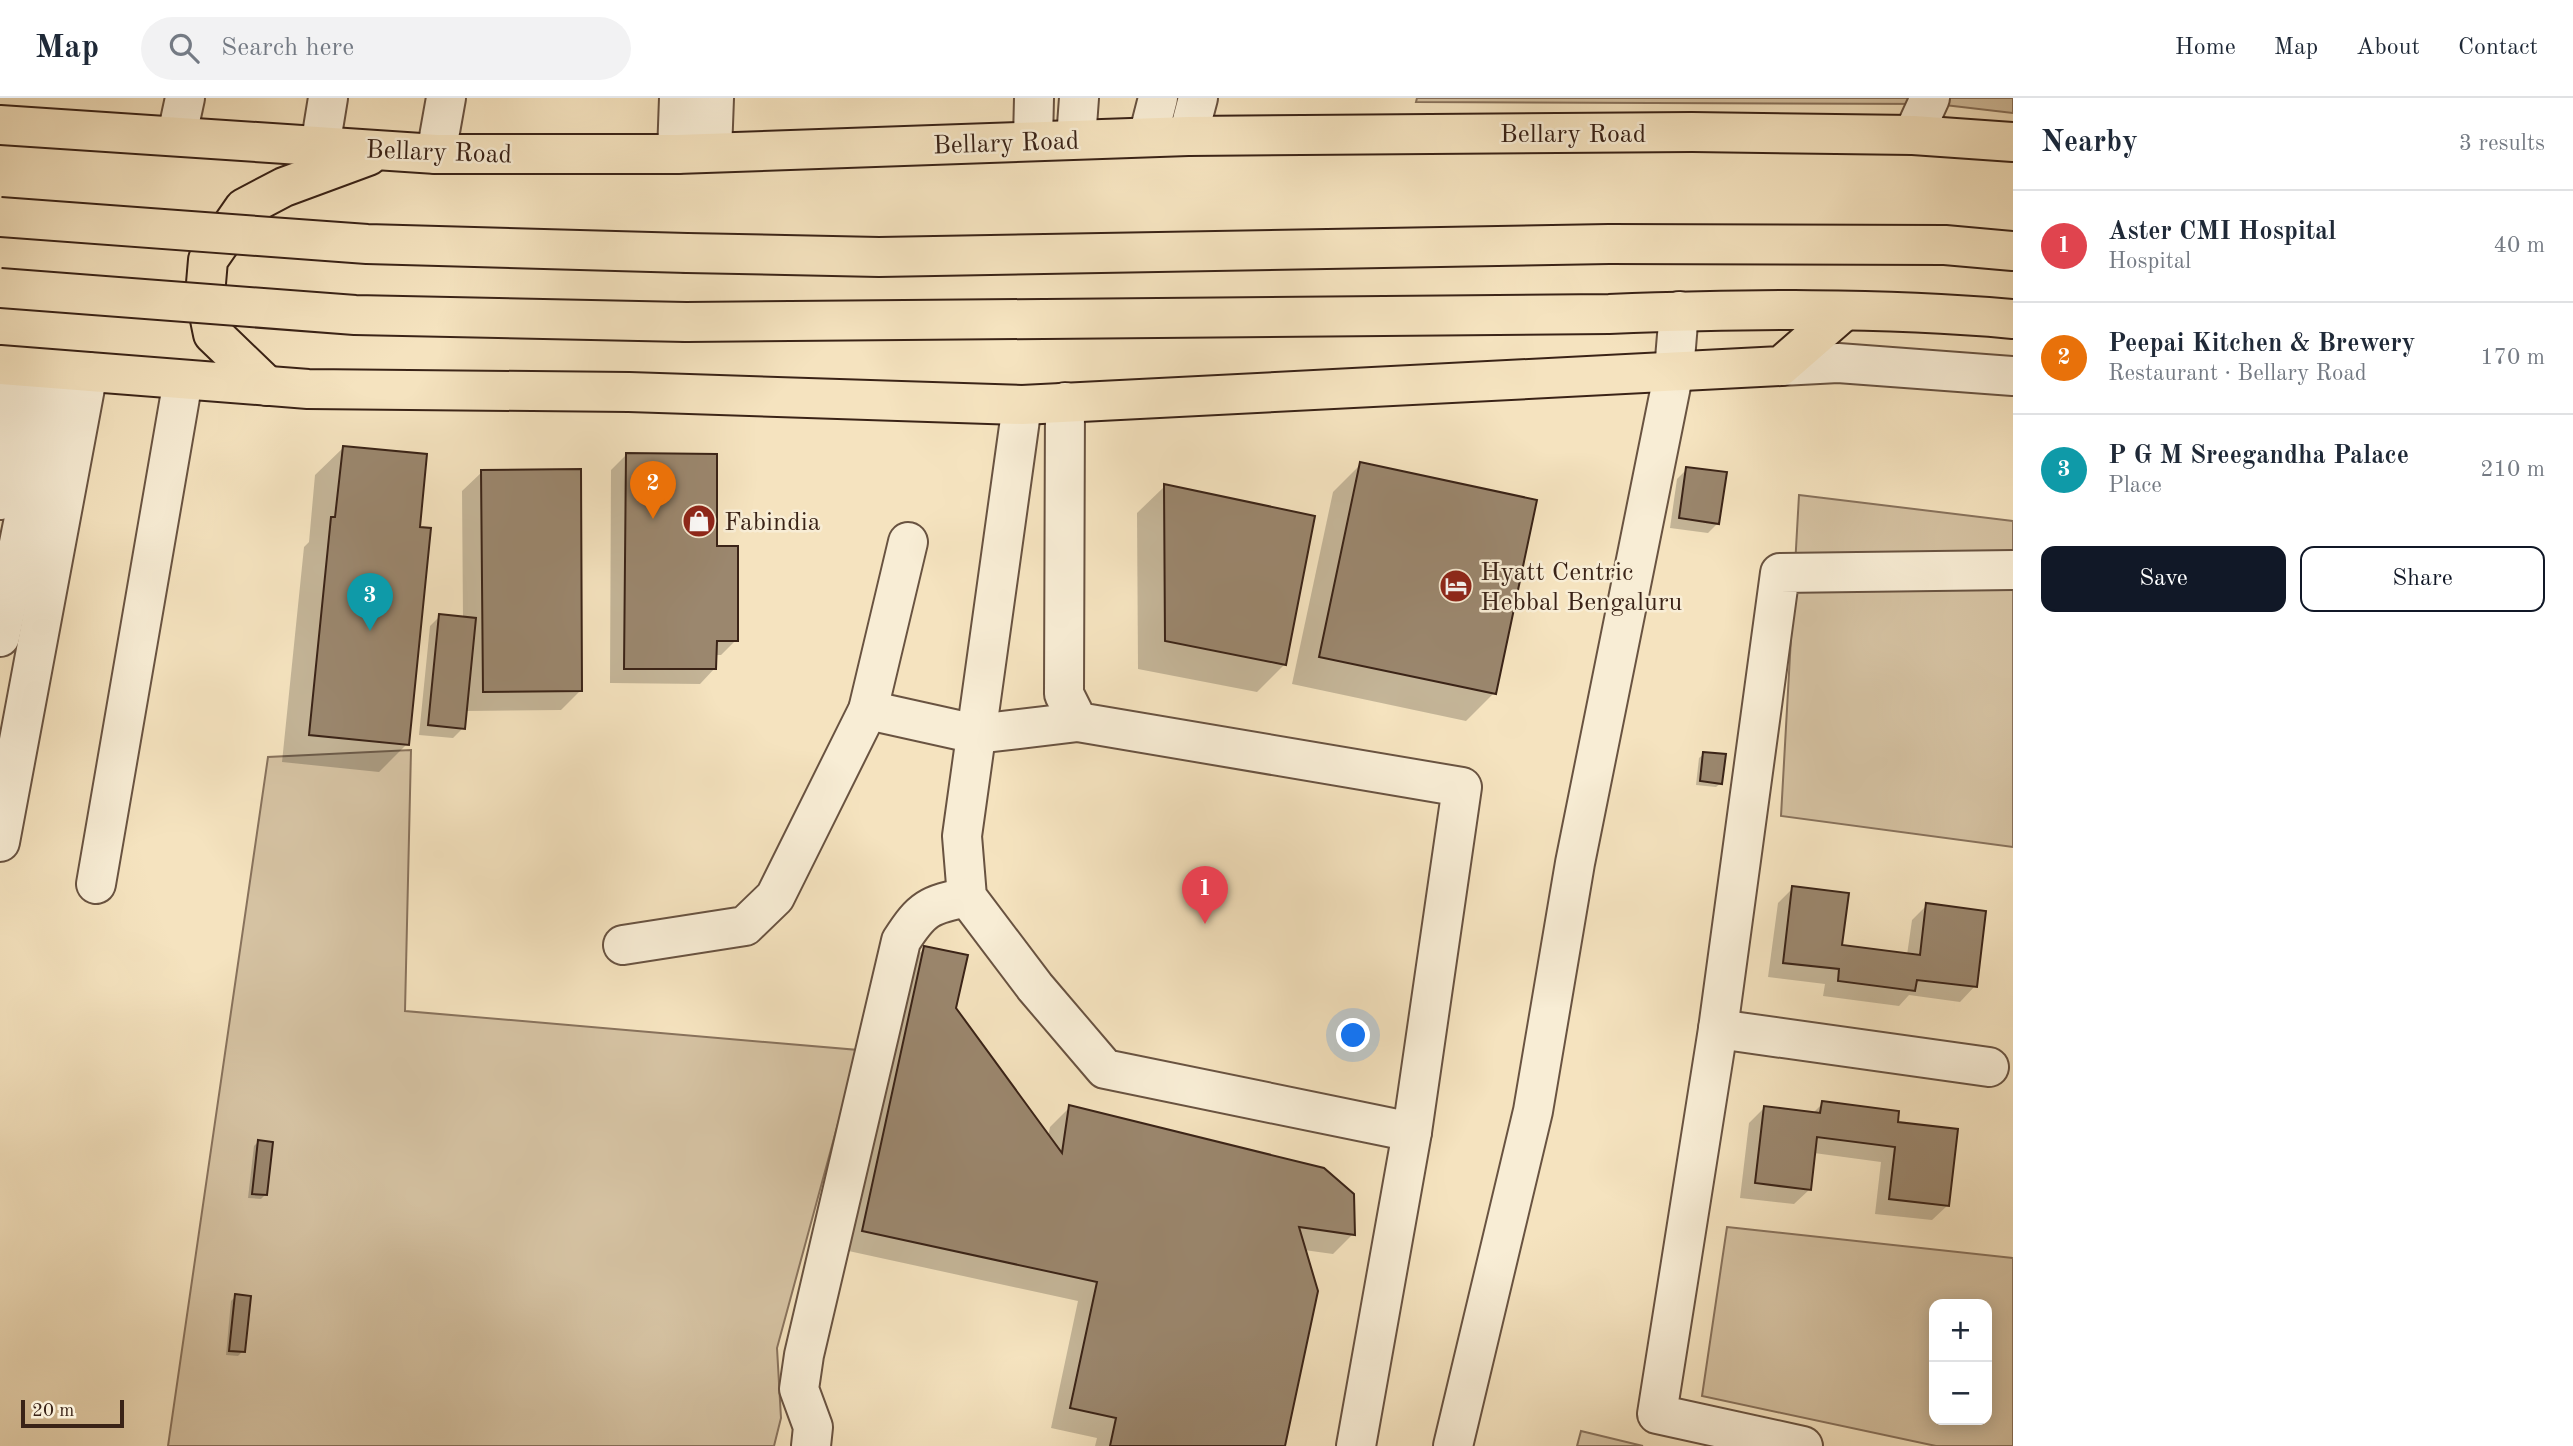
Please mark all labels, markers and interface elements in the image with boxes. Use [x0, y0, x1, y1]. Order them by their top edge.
search box [141, 17, 631, 80]
icon: search [165, 29, 203, 67]
text: Map [35, 32, 99, 65]
text: Search here [221, 35, 354, 61]
text: Home [2175, 36, 2236, 60]
text: Map [2274, 36, 2318, 60]
text: About [2356, 36, 2420, 60]
text: Contact [2458, 36, 2538, 60]
street label: Bellary Road [1500, 122, 1646, 148]
street label: Bellary Road [932, 128, 1080, 160]
text: Nearby [2041, 128, 2138, 158]
text: 3 results [2459, 132, 2545, 155]
street label: Bellary Road [365, 137, 513, 169]
text: Aster CMI Hospital [2108, 219, 2336, 245]
text: 1 [2057, 234, 2071, 257]
text: 40 m [2494, 234, 2545, 257]
text: Hospital [2108, 250, 2191, 273]
text: Peepai Kitchen & Brewery [2108, 331, 2415, 357]
text: 2 [2057, 346, 2071, 369]
text: 170 m [2480, 346, 2545, 369]
text: Restaurant · Bellary Road [2108, 362, 2367, 385]
text: P G M Sreegandha Palace [2108, 443, 2409, 469]
text: 3 [2057, 458, 2071, 481]
text: 210 m [2480, 458, 2545, 481]
pin: 2 [630, 461, 676, 519]
text: Place [2108, 474, 2162, 497]
shop icon: Fabindia [680, 502, 718, 540]
place label: Fabindia [724, 510, 821, 536]
button: Save [2041, 546, 2286, 612]
button: Share [2300, 546, 2545, 612]
place label: Hyatt Centric Hebbal Bengaluru [1480, 560, 1683, 616]
hotel icon: Hyatt Centric Hebbal Bengaluru [1437, 567, 1475, 605]
pin: 3 [347, 573, 393, 631]
pin: 1 [1182, 866, 1228, 924]
your location [1336, 1018, 1370, 1052]
map controls [1929, 1299, 1992, 1425]
button: + [1929, 1299, 1992, 1362]
button: − [1929, 1362, 1992, 1425]
scale bar [21, 1397, 124, 1429]
text: 20 m [32, 1402, 74, 1421]

